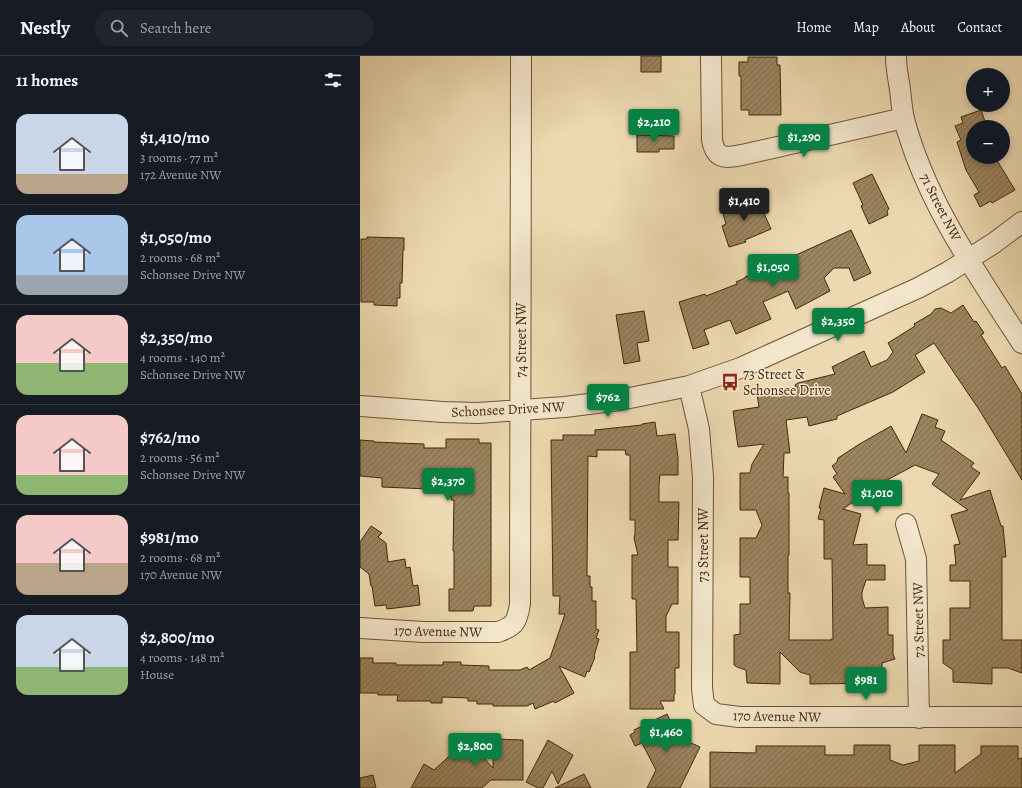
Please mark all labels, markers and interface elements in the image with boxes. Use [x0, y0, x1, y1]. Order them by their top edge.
search box [94, 10, 374, 46]
text: Nestly [20, 15, 70, 41]
icon: search [108, 17, 130, 39]
text: Search here [140, 18, 211, 38]
text: Home [796, 18, 831, 37]
text: Map [853, 18, 879, 37]
text: About [901, 18, 935, 37]
text: Contact [957, 18, 1002, 37]
map controls [966, 68, 1010, 164]
button: + [966, 68, 1010, 112]
text: 11 homes [16, 69, 78, 92]
icon: filters [322, 69, 344, 91]
pin: $2,210 [621, 109, 687, 143]
text: $2,210 [637, 113, 671, 130]
button: − [966, 120, 1010, 164]
pin: $1,290 [771, 124, 837, 158]
text: $1,410/mo [140, 126, 210, 149]
text: $1,290 [787, 128, 821, 145]
icon: home [48, 130, 96, 178]
text: 3 rooms · 77 m² [140, 149, 218, 166]
text: 172 Avenue NW [140, 166, 221, 183]
street label: 71 Street NW [915, 170, 966, 245]
pin: $1,410 [711, 188, 777, 222]
text: $1,410 [728, 192, 760, 209]
text: $1,050/mo [140, 226, 212, 249]
icon: home [48, 231, 96, 279]
text: 2 rooms · 68 m² [140, 249, 220, 266]
pin: $1,050 [740, 254, 806, 288]
text: $1,050 [757, 258, 789, 275]
text: Schonsee Drive NW [140, 266, 245, 283]
street label: 74 Street NW [512, 301, 531, 378]
pin: $2,350 [805, 308, 871, 342]
text: $2,350 [821, 312, 855, 329]
text: $2,350/mo [140, 326, 212, 349]
icon: home [48, 331, 96, 379]
text: 4 rooms · 140 m² [140, 349, 225, 366]
place label: 73 Street & Schonsee Drive [743, 365, 831, 400]
text: Schonsee Drive NW [140, 366, 245, 383]
bus stop icon: 73 Street & Schonsee Drive [720, 372, 740, 392]
pin: $762 [584, 384, 632, 418]
text: $762 [596, 388, 620, 405]
street label: Schonsee Drive NW [451, 397, 566, 422]
text: $762/mo [140, 426, 200, 449]
icon: home [48, 431, 96, 479]
text: 2 rooms · 56 m² [140, 449, 220, 466]
text: Schonsee Drive NW [140, 466, 245, 483]
pin: $2,370 [415, 468, 481, 502]
text: $2,370 [431, 472, 465, 489]
pin: $1,010 [844, 480, 910, 514]
text: $1,010 [861, 484, 893, 501]
street label: 73 Street NW [694, 507, 713, 582]
text: $981/mo [140, 526, 199, 549]
icon: home [48, 531, 96, 579]
text: 2 rooms · 68 m² [140, 549, 220, 566]
text: 170 Avenue NW [140, 566, 222, 583]
street label: 72 Street NW [908, 581, 929, 658]
street label: 170 Avenue NW [394, 621, 483, 642]
text: $2,800/mo [140, 626, 215, 649]
icon: home [48, 631, 96, 679]
text: 4 rooms · 148 m² [140, 649, 224, 666]
text: House [140, 666, 174, 683]
pin: $981 [842, 667, 890, 701]
text: $981 [855, 671, 877, 688]
street label: 170 Avenue NW [733, 706, 822, 727]
pin: $1,460 [633, 719, 699, 753]
text: $1,460 [650, 723, 682, 740]
pin: $2,800 [442, 733, 508, 767]
text: $2,800 [457, 737, 493, 754]

